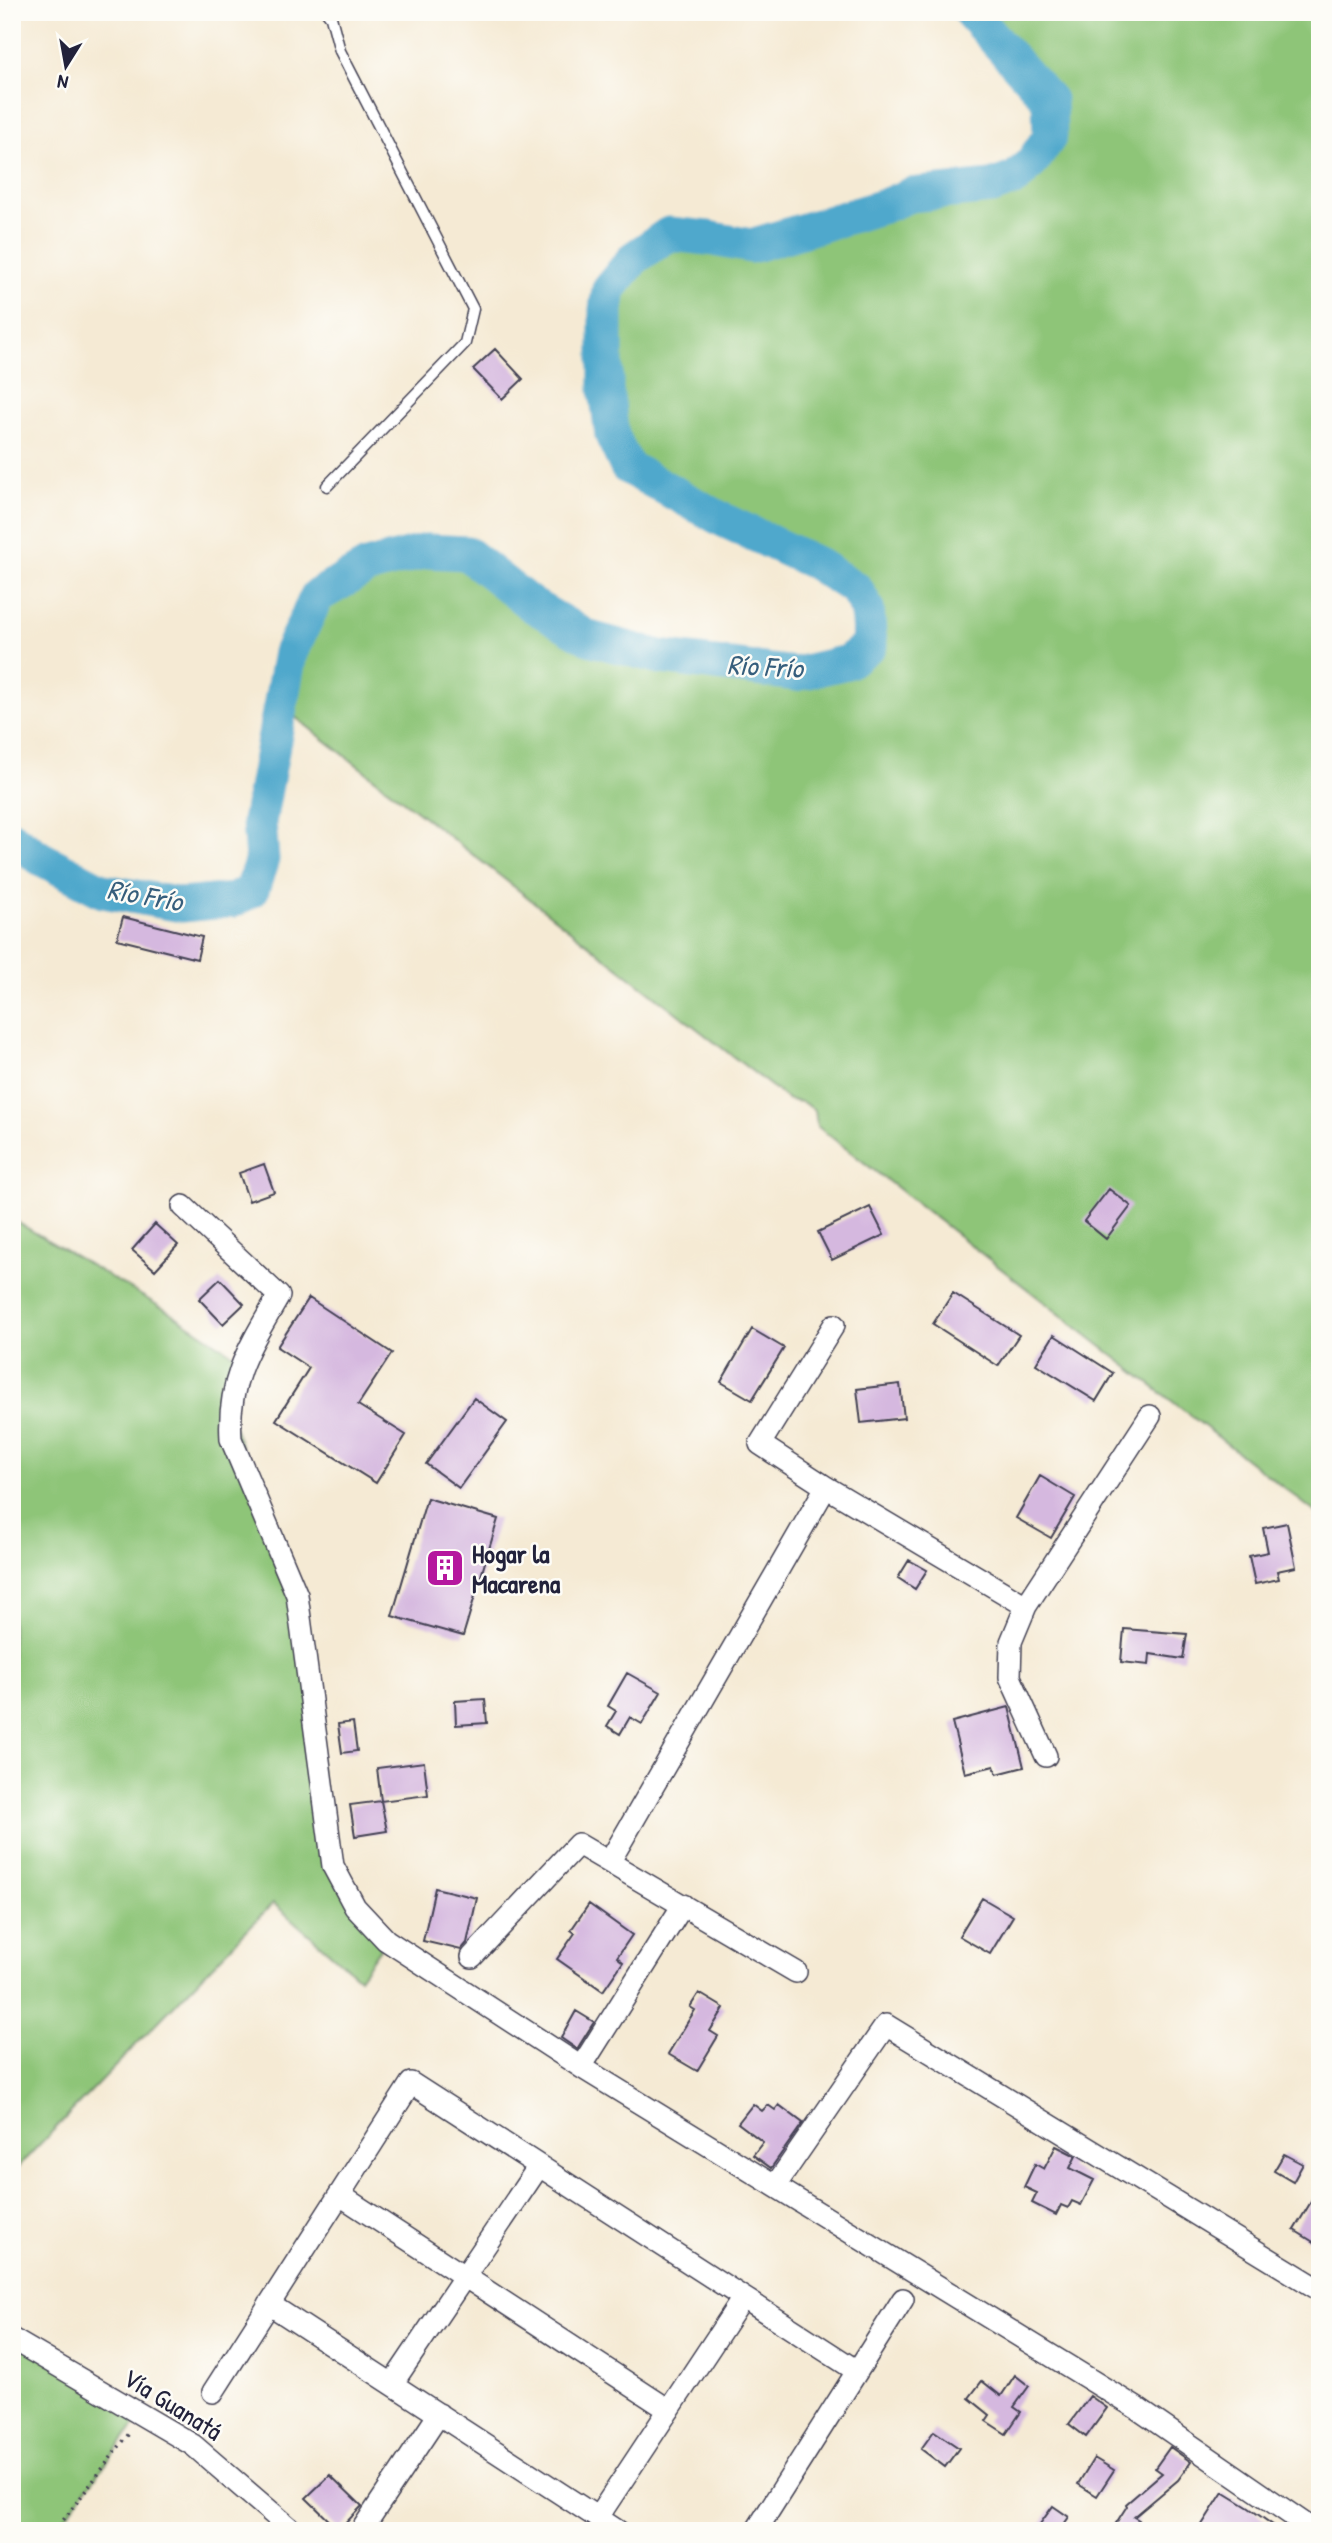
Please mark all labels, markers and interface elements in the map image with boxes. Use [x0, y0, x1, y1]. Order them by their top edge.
north arrow [32, 32, 102, 102]
text: N [55, 69, 70, 96]
water label: Río Frío [726, 645, 805, 687]
water label: Río Frío [105, 870, 187, 921]
place label: Hogar la Macarena [472, 1536, 561, 1601]
building icon: Hogar la Macarena [424, 1547, 466, 1589]
street label: Vía Guanatá [117, 2360, 229, 2448]

